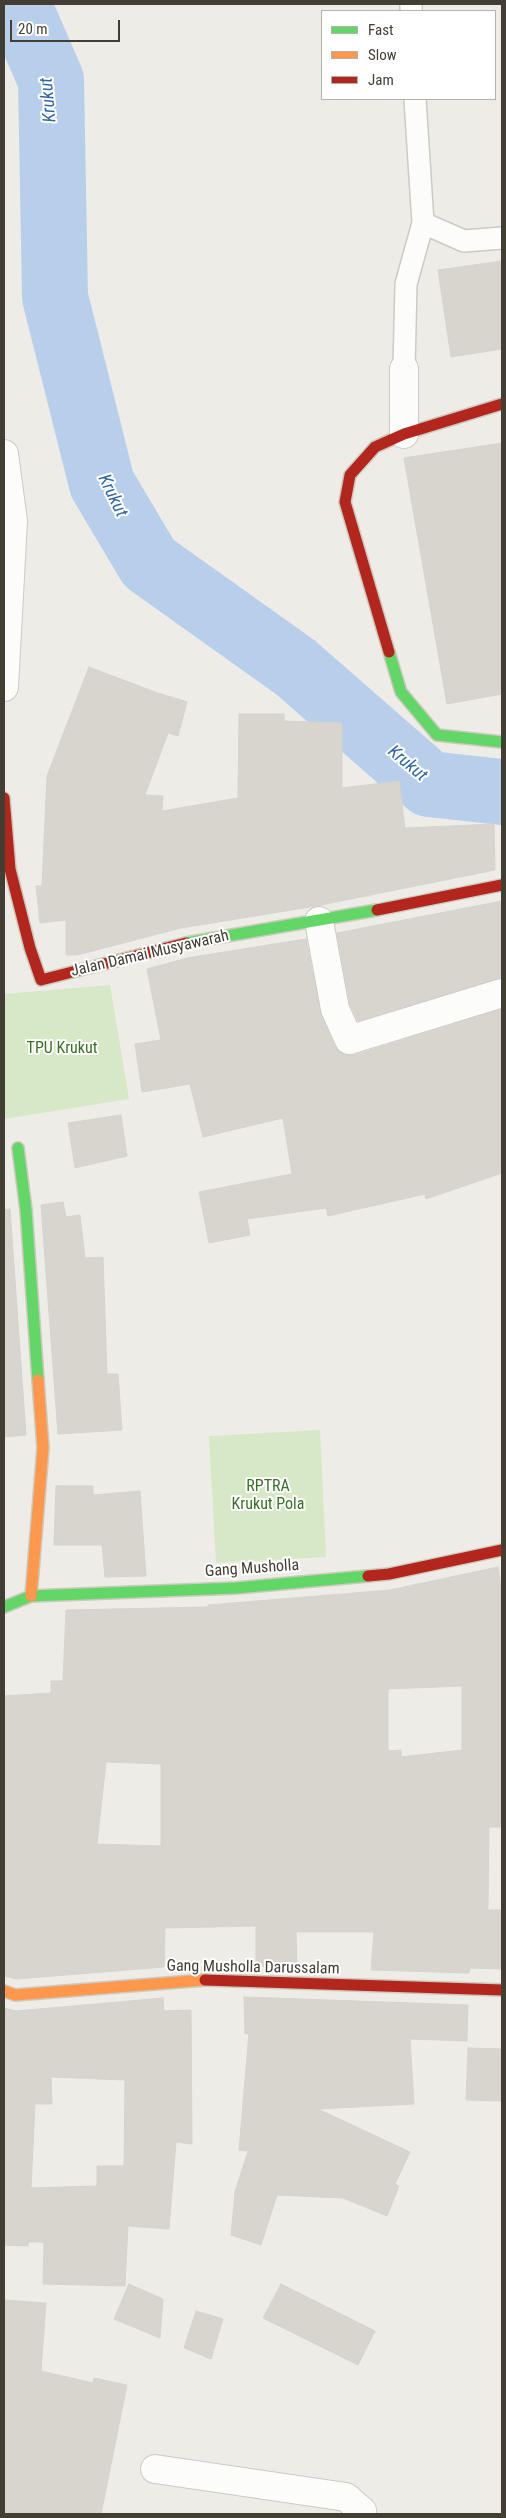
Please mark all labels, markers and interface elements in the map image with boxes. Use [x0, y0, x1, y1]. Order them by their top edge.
scale bar [12, 10, 122, 42]
legend [321, 10, 496, 100]
text: 20 m [18, 20, 48, 38]
text: Fast [368, 21, 393, 39]
text: Slow [368, 46, 397, 64]
text: Jam [368, 71, 394, 89]
water label: Krukut [36, 77, 62, 123]
water label: Krukut [92, 471, 132, 521]
water label: Krukut [383, 741, 431, 787]
street label: Jalan Damai Musyawarah [69, 926, 231, 982]
park label: TPU Krukut [27, 1039, 97, 1059]
park label: RPTRA Krukut Pola [232, 1477, 304, 1515]
street label: Gang Musholla [204, 1556, 300, 1582]
street label: Gang Musholla Darussalam [166, 1957, 340, 1979]

